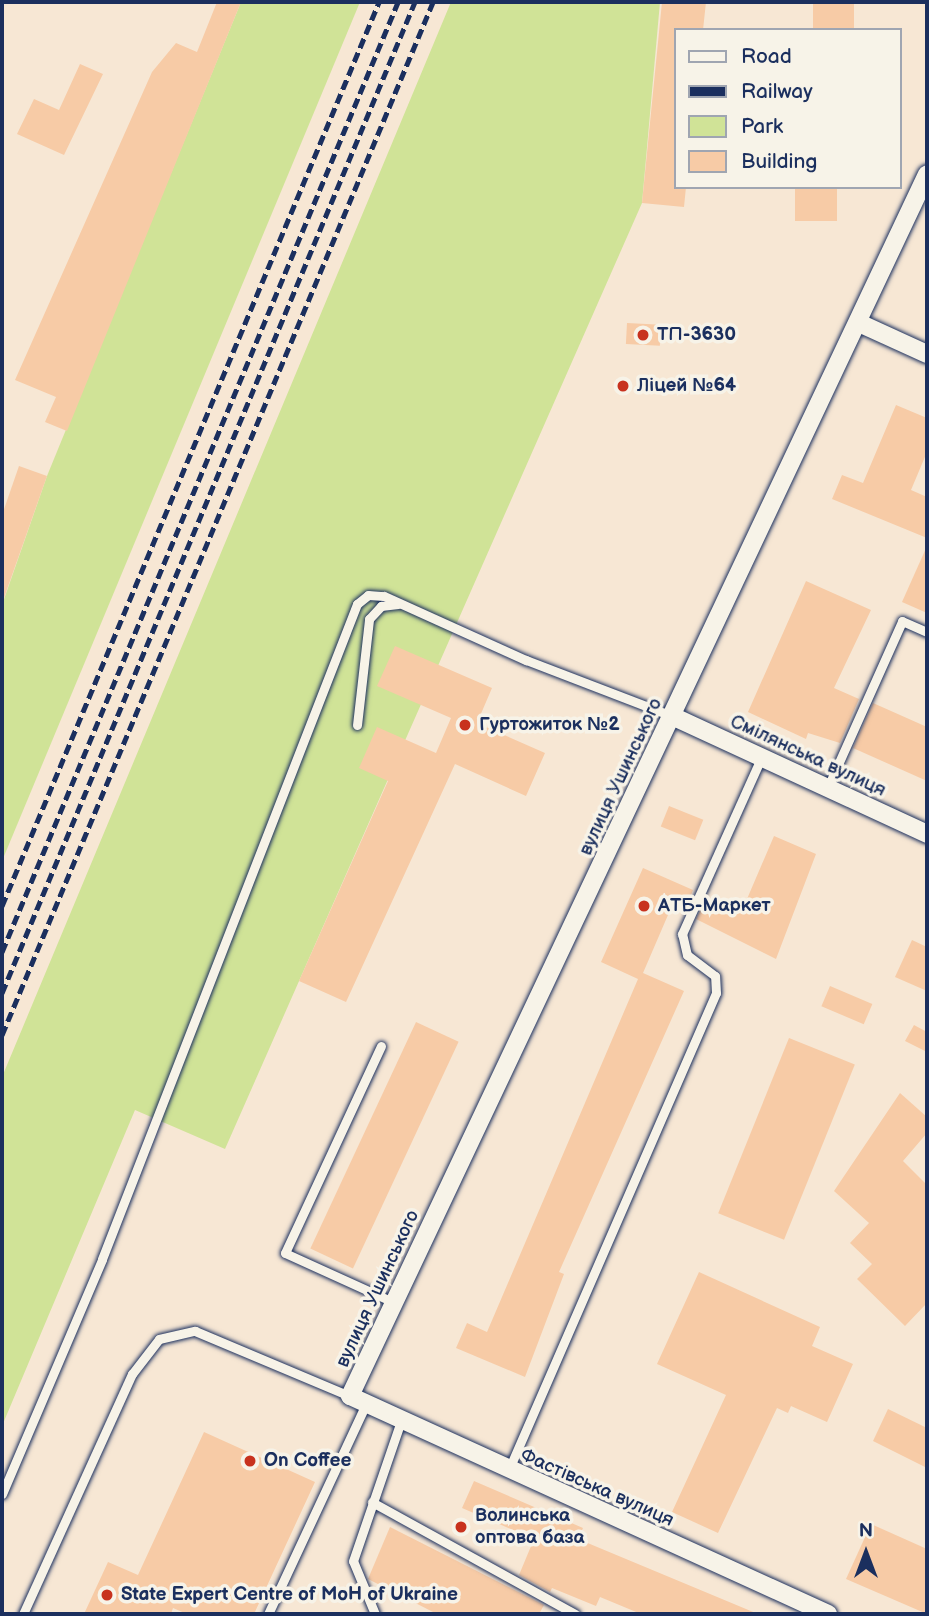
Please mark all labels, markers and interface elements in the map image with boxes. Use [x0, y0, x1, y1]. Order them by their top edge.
legend [674, 28, 901, 189]
text: Road [741, 44, 792, 69]
text: Railway [741, 79, 813, 104]
text: Park [741, 114, 783, 139]
text: Building [741, 149, 817, 174]
place label: ТП-3630 [657, 324, 736, 346]
marker: ТП-3630 [635, 327, 651, 343]
place label: Ліцей №64 [637, 375, 736, 397]
marker: Ліцей №64 [615, 378, 631, 394]
street label: вулиця Ушинського [575, 695, 667, 859]
street label: Смілянська вулиця [727, 710, 889, 802]
place label: Гуртожиток №2 [479, 714, 620, 736]
marker: Гуртожиток №2 [457, 717, 473, 733]
place label: АТБ-Маркет [658, 895, 771, 917]
marker: АТБ-Маркет [636, 898, 652, 914]
street label: вулиця Ушинського [332, 1207, 424, 1371]
street label: Фастівська вулиця [517, 1444, 677, 1532]
place label: On Coffee [264, 1450, 351, 1472]
marker: On Coffee [242, 1453, 258, 1469]
place label: Волинська оптова база [475, 1505, 584, 1549]
north arrow [831, 1518, 901, 1588]
marker: Волинська оптова база [453, 1519, 469, 1535]
text: N [859, 1520, 873, 1543]
place label: State Expert Centre of MoH of Ukraine [121, 1584, 458, 1606]
marker: State Expert Centre of MoH of Ukraine [99, 1587, 115, 1603]

